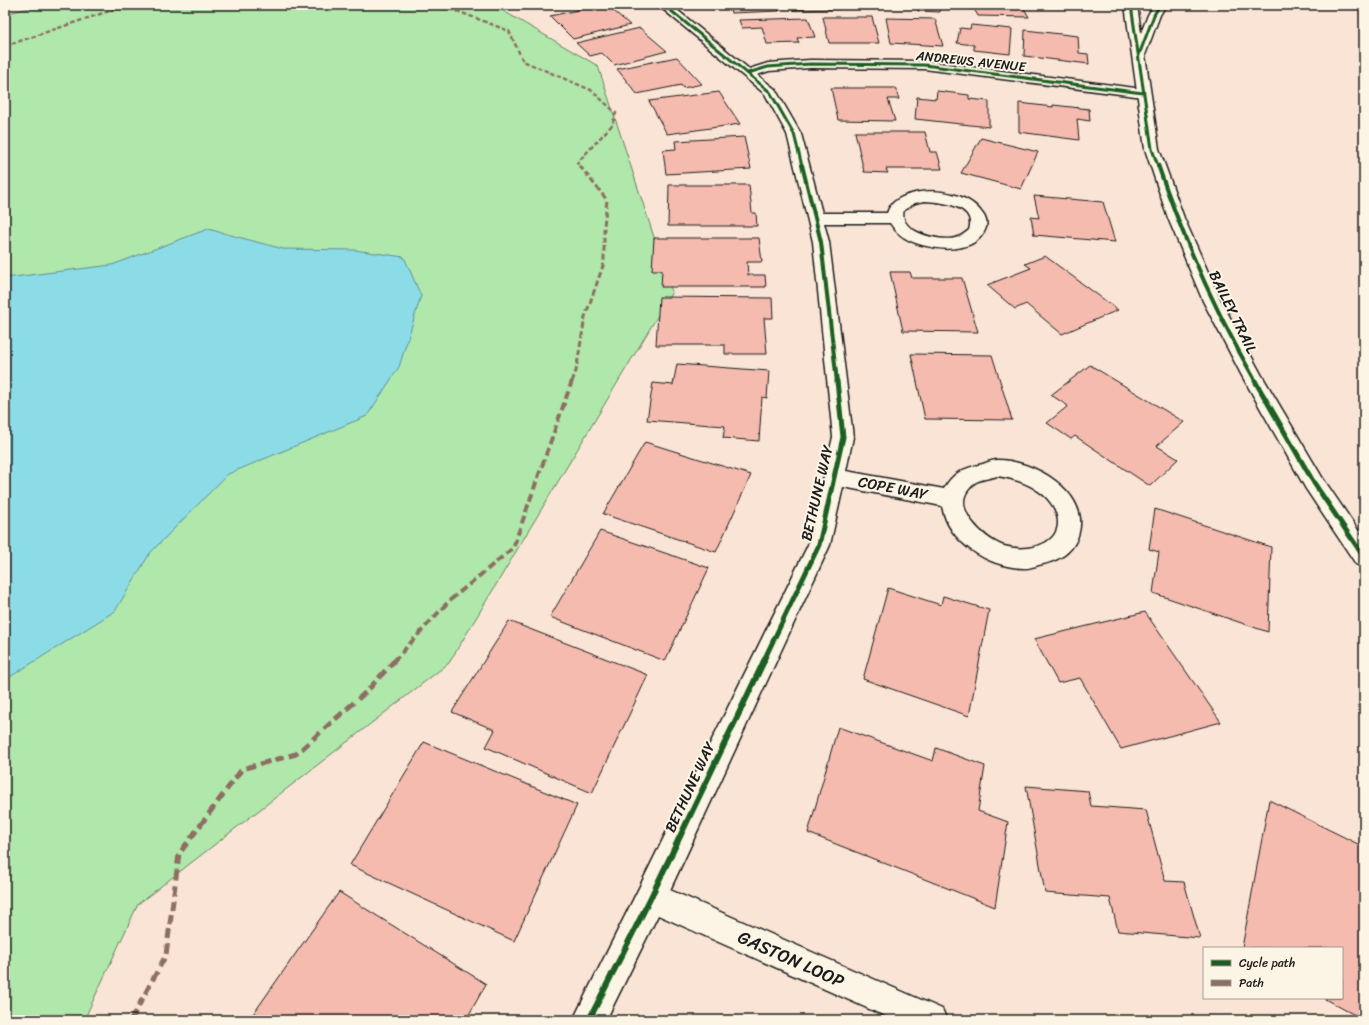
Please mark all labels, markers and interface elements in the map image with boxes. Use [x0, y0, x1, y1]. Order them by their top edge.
street label: ANDREWS AVENUE [914, 44, 1028, 78]
street label: BAILEY TRAIL [1202, 266, 1264, 358]
street label: BETHUNE WAY [793, 442, 841, 544]
street label: COPE WAY [856, 469, 932, 508]
street label: BETHUNE WAY [658, 736, 723, 837]
street label: GASTON LOOP [732, 921, 850, 997]
legend [1203, 947, 1343, 999]
text: Cycle path [1239, 952, 1295, 974]
text: Path [1239, 972, 1264, 994]

